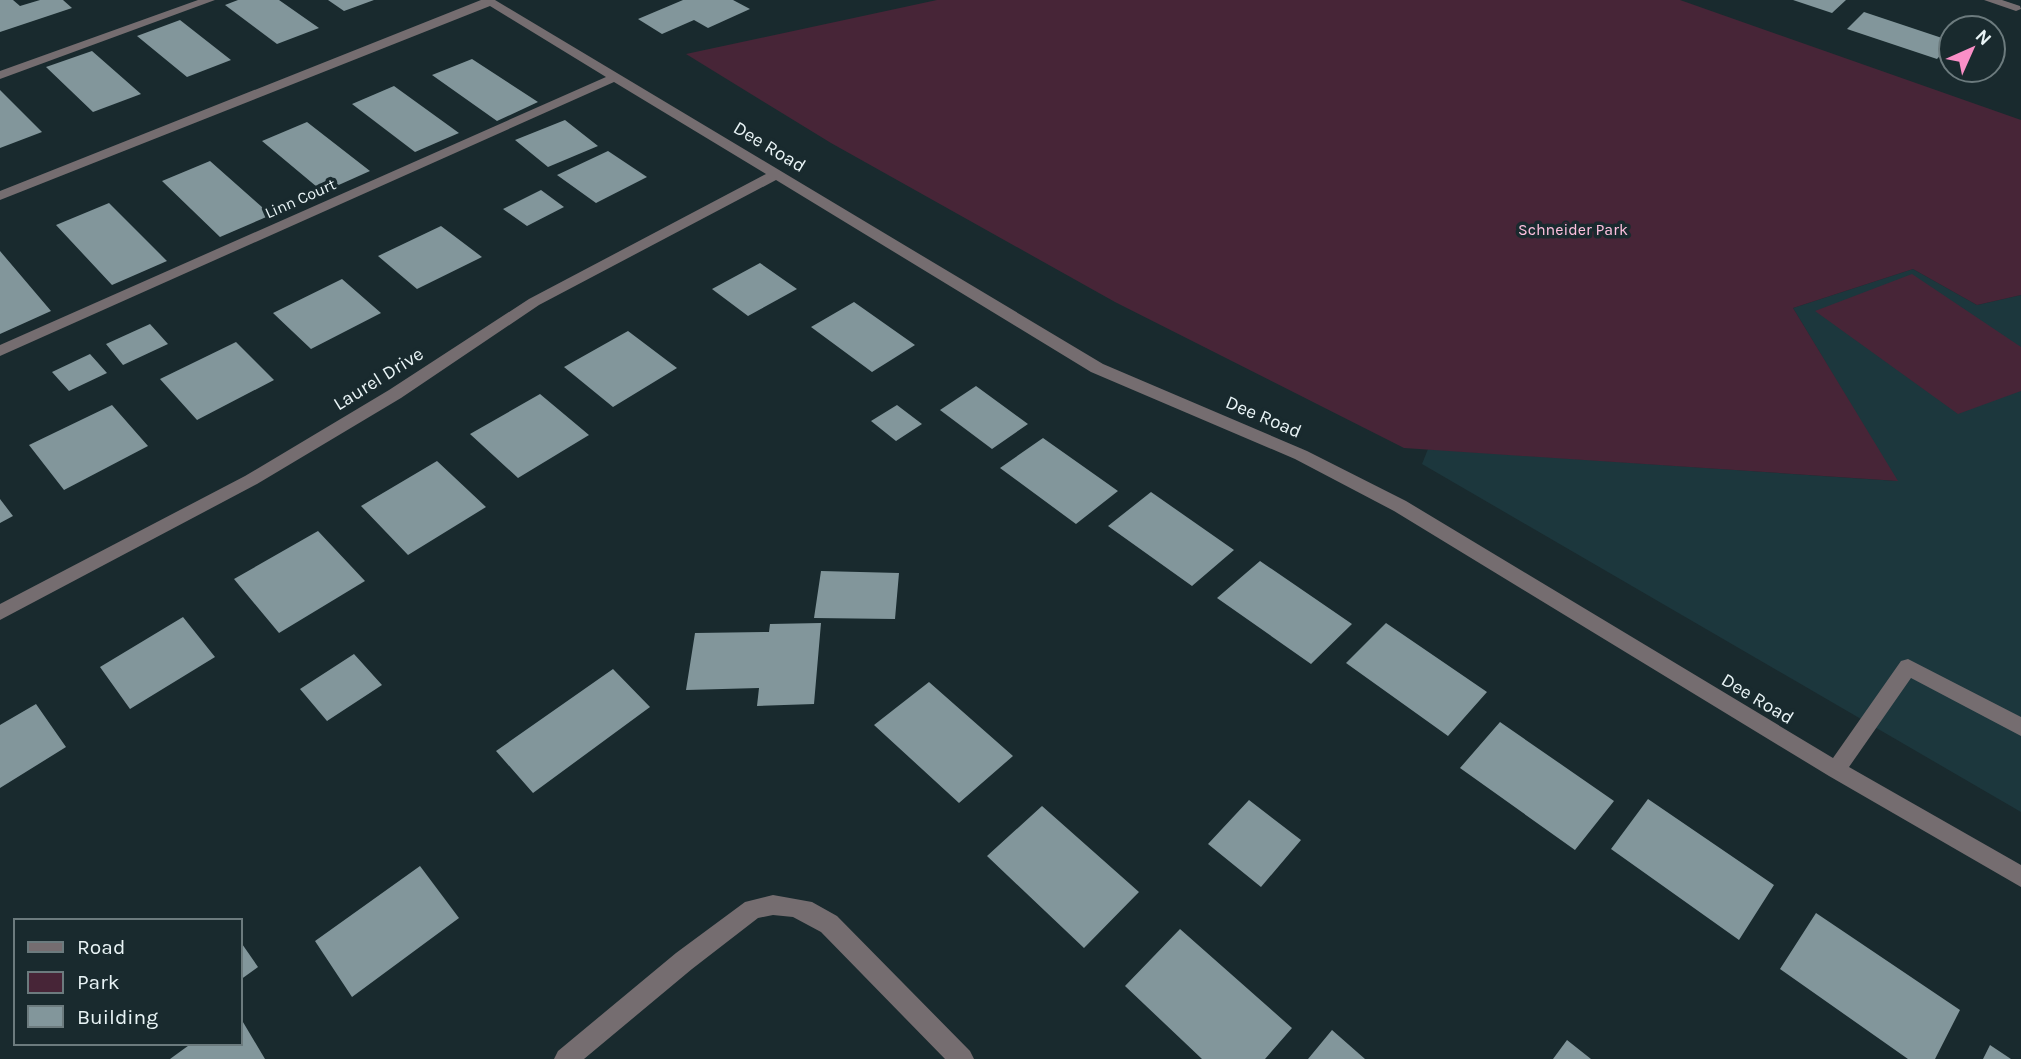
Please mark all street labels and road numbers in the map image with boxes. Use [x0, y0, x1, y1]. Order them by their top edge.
street label: Dee Road [729, 117, 810, 177]
street label: Linn Court [262, 174, 339, 222]
street label: Laurel Drive [330, 343, 427, 415]
street label: Dee Road [1222, 391, 1305, 443]
street label: Dee Road [1717, 669, 1798, 729]

